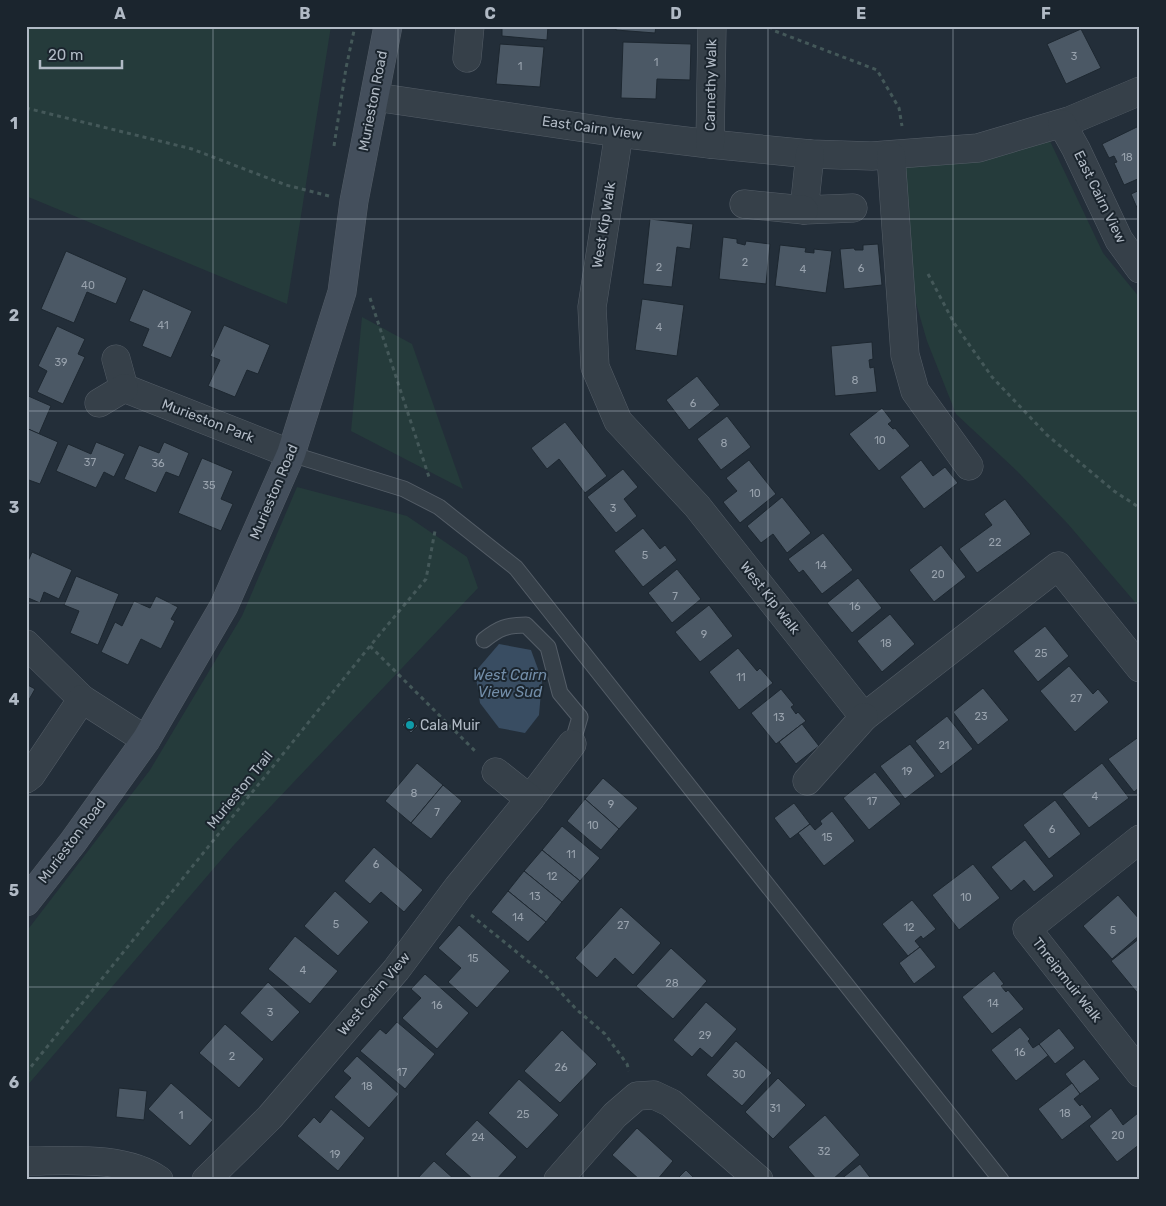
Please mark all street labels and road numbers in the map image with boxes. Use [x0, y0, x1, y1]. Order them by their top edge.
street label: Carnethy Walk [702, 38, 720, 131]
street label: Murieston Road [355, 49, 391, 153]
street label: East Cairn View [541, 113, 643, 143]
street label: East Cairn View [1070, 148, 1130, 246]
street label: West Kip Walk [589, 180, 619, 269]
street label: Murieston Park [159, 396, 257, 447]
street label: Murieston Road [246, 442, 302, 542]
street label: West Kip Walk [736, 558, 804, 638]
street label: Murieston Trail [204, 748, 276, 832]
street label: Murieston Road [35, 795, 109, 887]
street label: Threipmuir Walk [1029, 934, 1106, 1026]
street label: West Cairn View [334, 949, 414, 1039]

